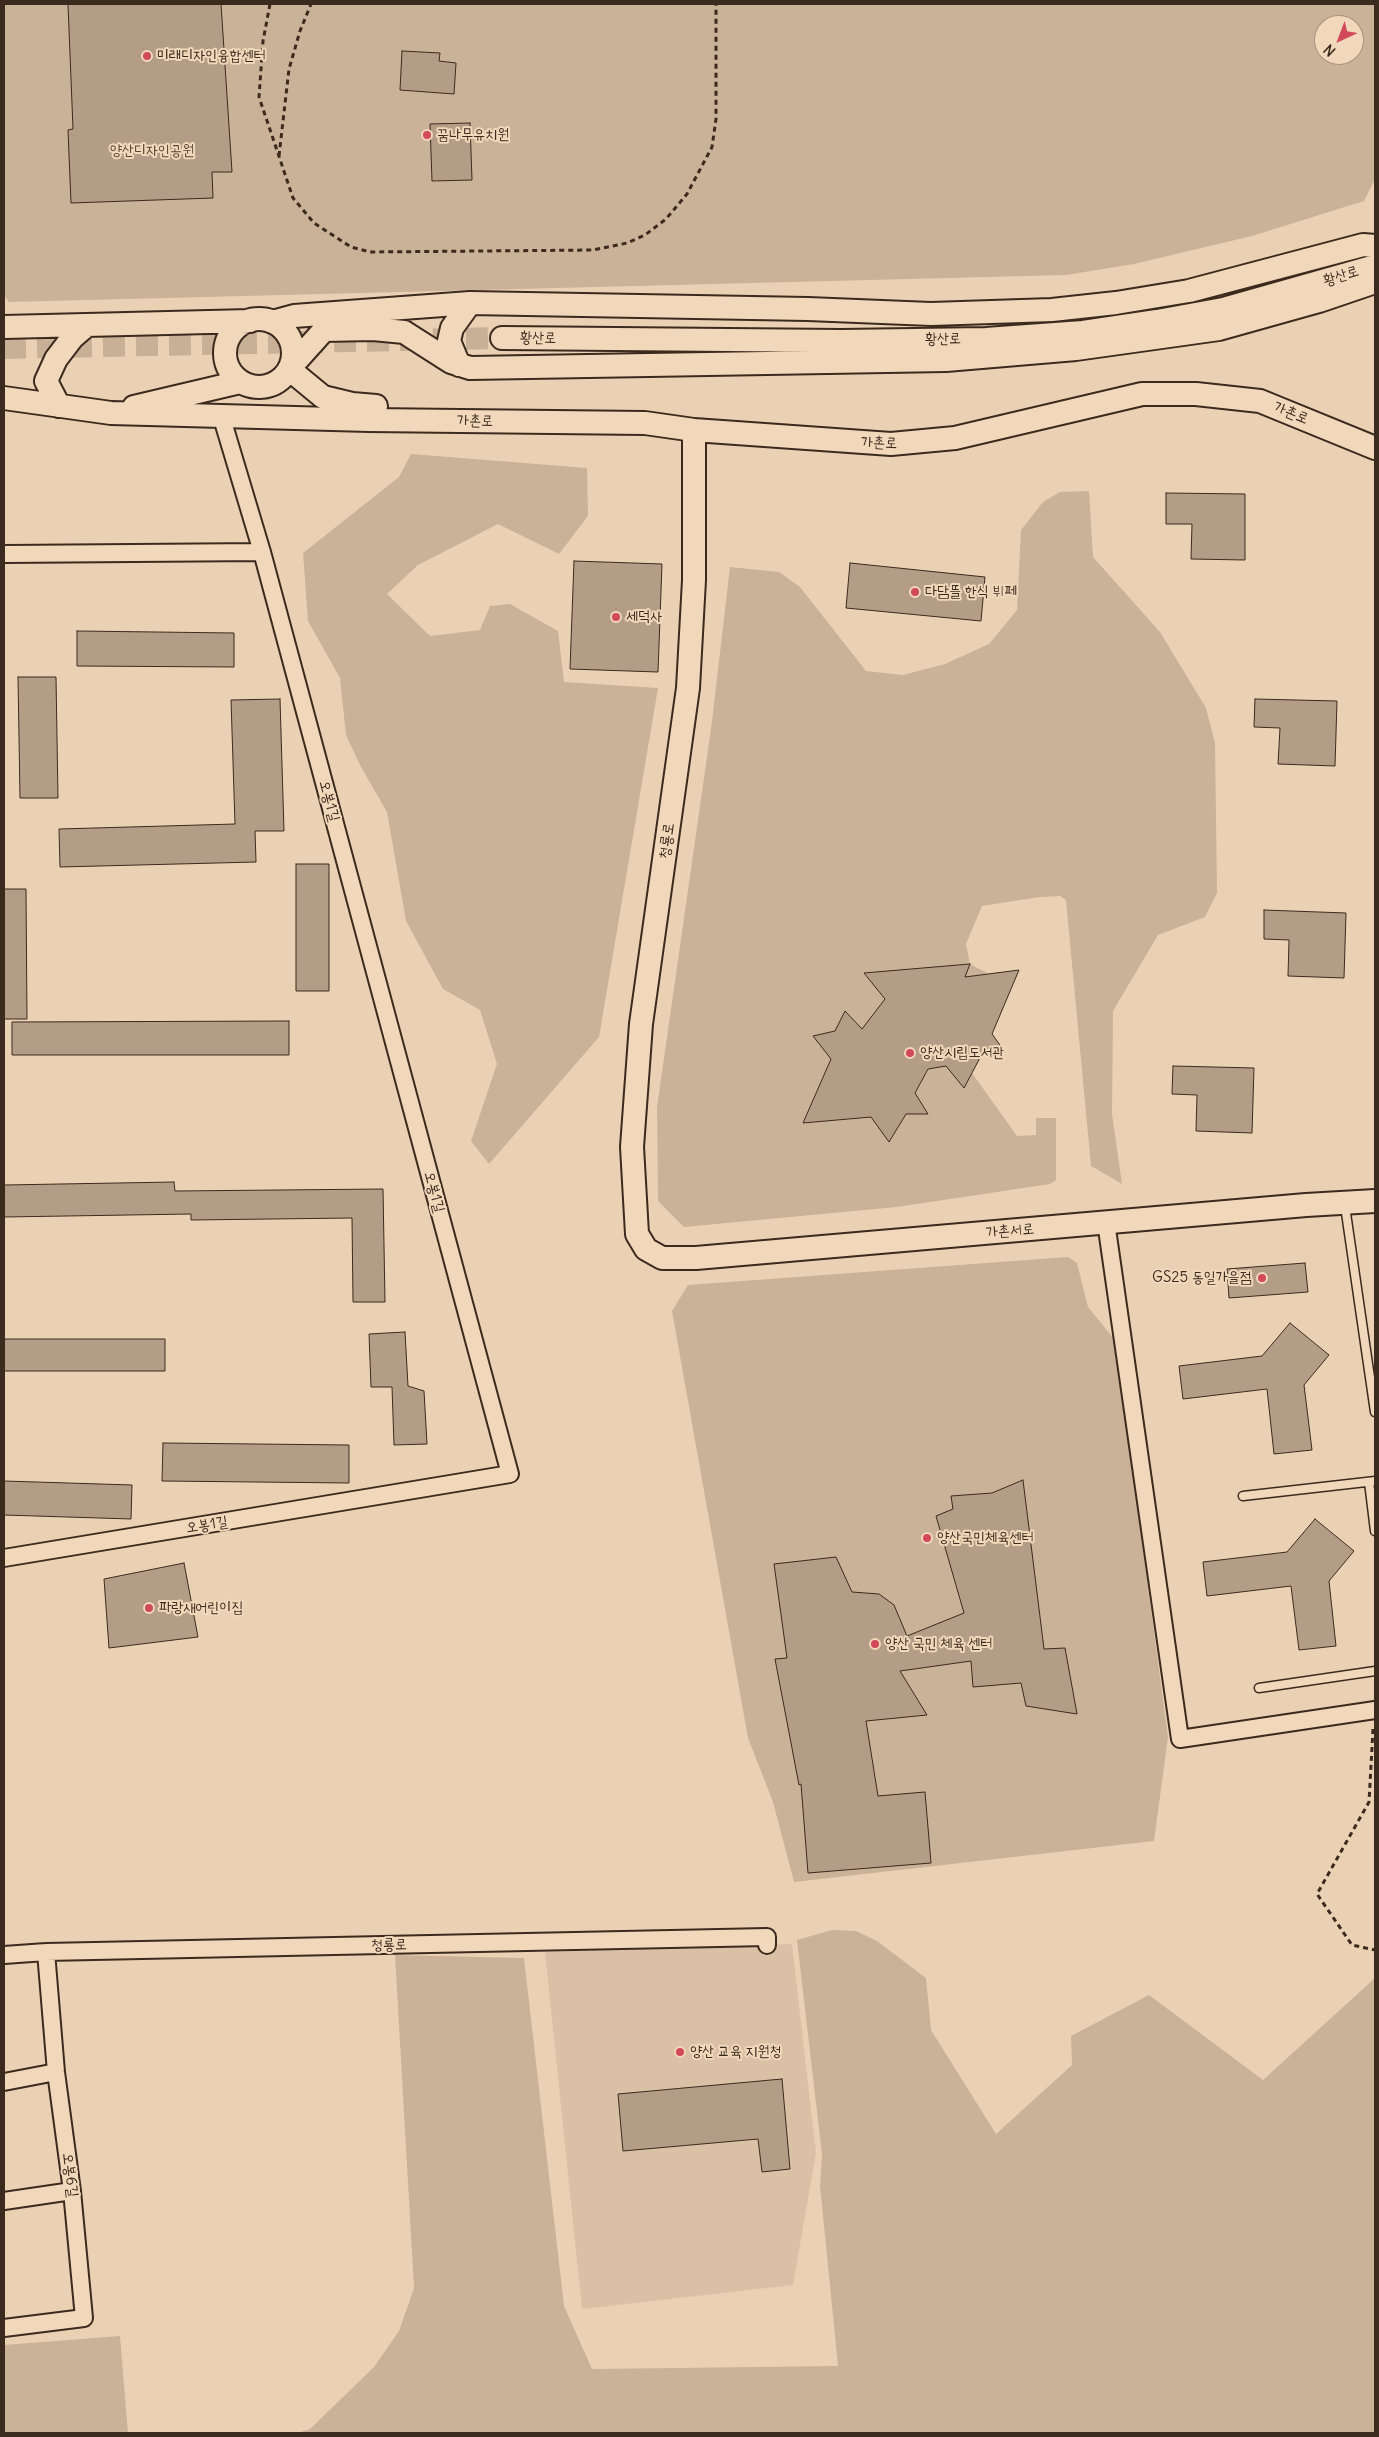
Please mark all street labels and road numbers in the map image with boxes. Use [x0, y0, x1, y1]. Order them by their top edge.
street label: 황산로 [1321, 262, 1361, 290]
street label: 황산로 [520, 329, 556, 347]
street label: 황산로 [925, 330, 961, 348]
street label: 가촌로 [1271, 398, 1311, 428]
street label: 가촌로 [457, 412, 493, 430]
street label: 가촌로 [861, 433, 897, 453]
street label: 오봉1길 [315, 778, 343, 824]
street label: 청룡로 [656, 822, 678, 860]
street label: 오봉1길 [420, 1169, 448, 1215]
street label: 가촌서로 [985, 1220, 1035, 1242]
street label: 오봉1길 [185, 1513, 229, 1537]
street label: 청룡로 [371, 1936, 407, 1954]
street label: 오봉6길 [58, 2152, 82, 2198]

